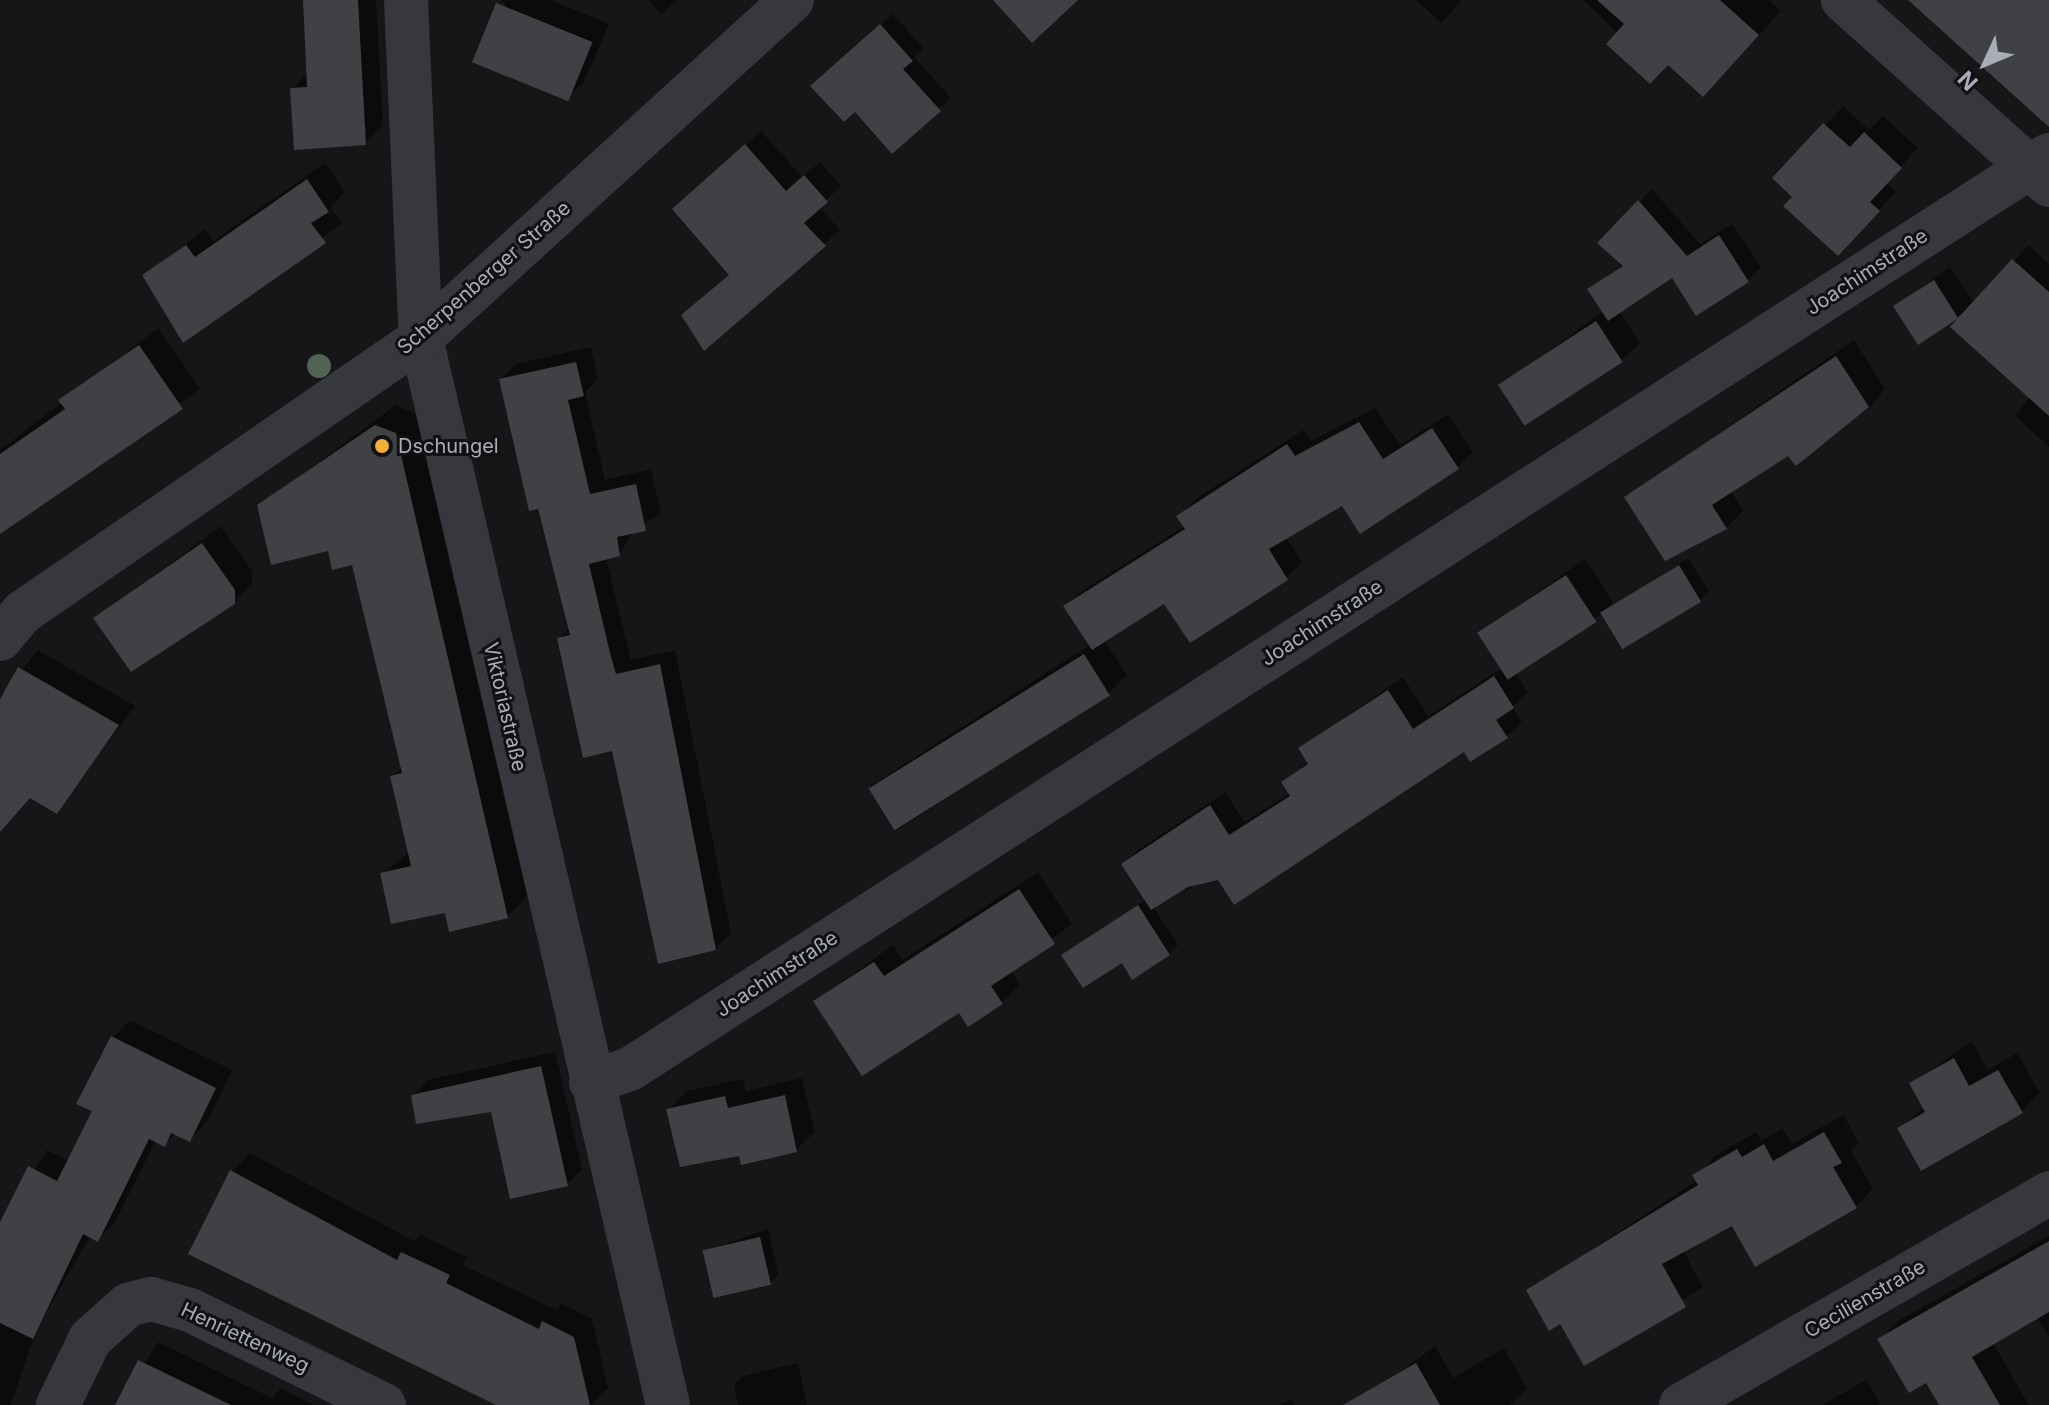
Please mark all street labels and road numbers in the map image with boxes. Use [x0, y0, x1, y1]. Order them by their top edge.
street label: Scherpenberger Straße [393, 196, 575, 360]
street label: Joachimstraße [1802, 224, 1932, 320]
street label: Joachimstraße [1257, 575, 1387, 671]
street label: Viktoriastraße [478, 640, 532, 774]
street label: Joachimstraße [712, 926, 842, 1022]
street label: Cecilienstraße [1800, 1255, 1930, 1343]
street label: Henriettenweg [177, 1298, 313, 1378]

